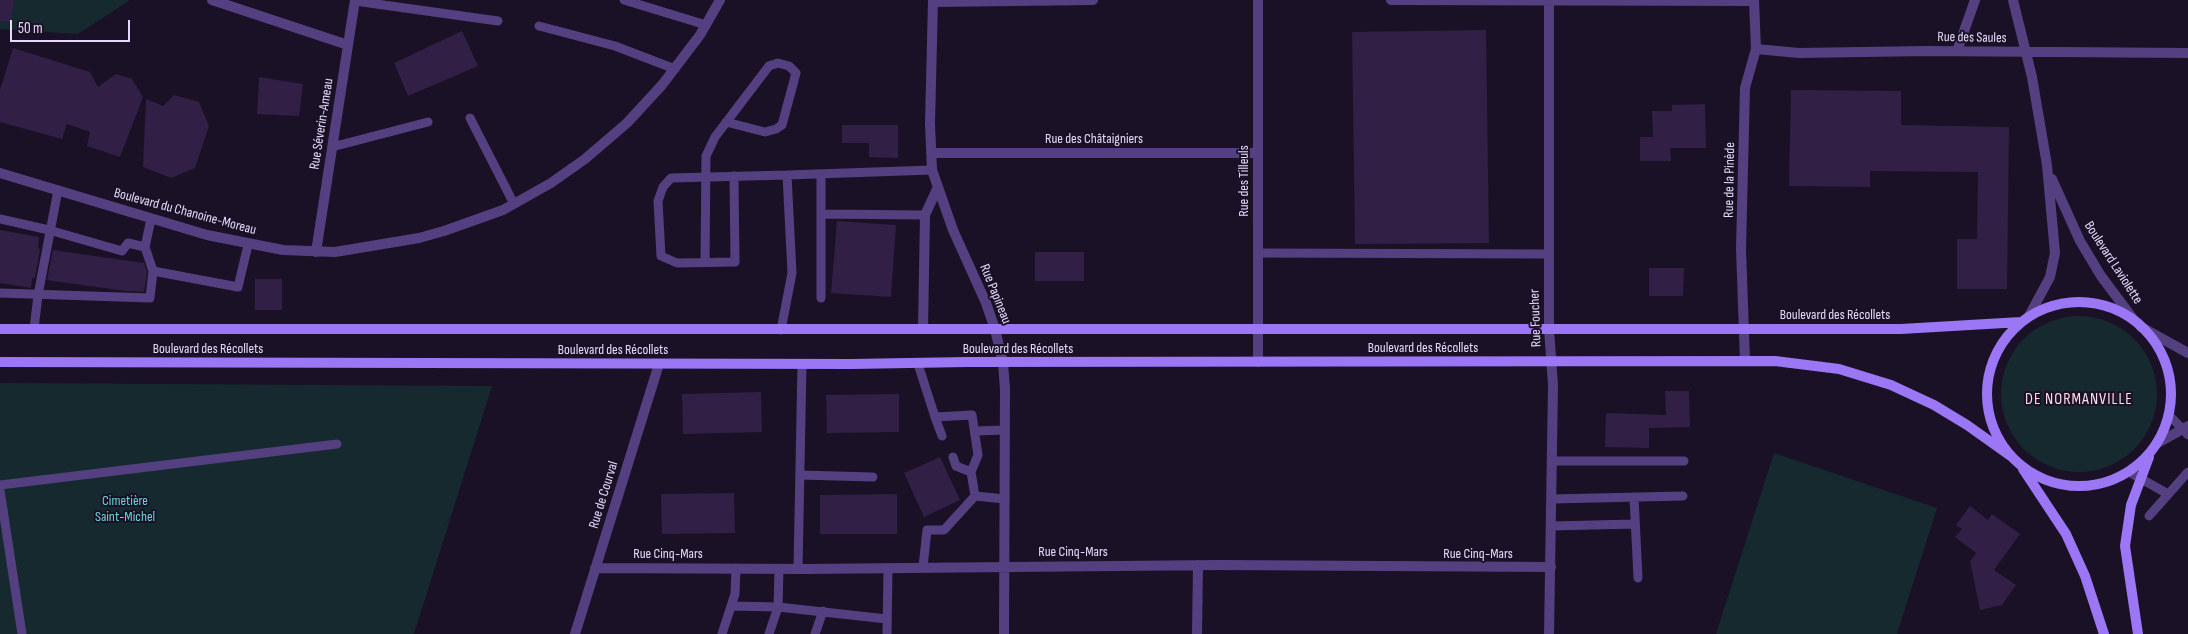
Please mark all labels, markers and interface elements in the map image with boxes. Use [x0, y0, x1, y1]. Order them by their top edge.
scale bar [12, 10, 132, 42]
text: 50 m [18, 19, 43, 38]
street label: Rue des Saules [1937, 29, 2007, 47]
street label: Rue Séverin-Ameau [306, 77, 338, 171]
street label: Rue des Châtaigniers [1045, 131, 1143, 147]
street label: Rue de la Pinède [1721, 142, 1739, 218]
street label: Rue des Tilleuls [1236, 145, 1252, 217]
street label: Boulevard du Chanoine-Moreau [112, 185, 258, 239]
street label: Boulevard Laviolette [2080, 219, 2146, 307]
street label: Rue Papineau [975, 262, 1015, 326]
street label: Rue Foucher [1527, 289, 1545, 347]
street label: Boulevard des Récollets [1780, 307, 1890, 323]
street label: Boulevard des Récollets [1368, 340, 1478, 356]
street label: Boulevard des Récollets [153, 341, 263, 357]
street label: Boulevard des Récollets [963, 341, 1073, 357]
street label: Boulevard des Récollets [558, 342, 668, 358]
district label: DE NORMANVILLE [2023, 390, 2135, 410]
street label: Rue de Courval [586, 459, 622, 531]
park label: Cimetière Saint-Michel [95, 493, 155, 526]
street label: Rue Cinq-Mars [1038, 544, 1108, 560]
street label: Rue Cinq-Mars [633, 546, 703, 562]
street label: Rue Cinq-Mars [1443, 546, 1513, 562]

